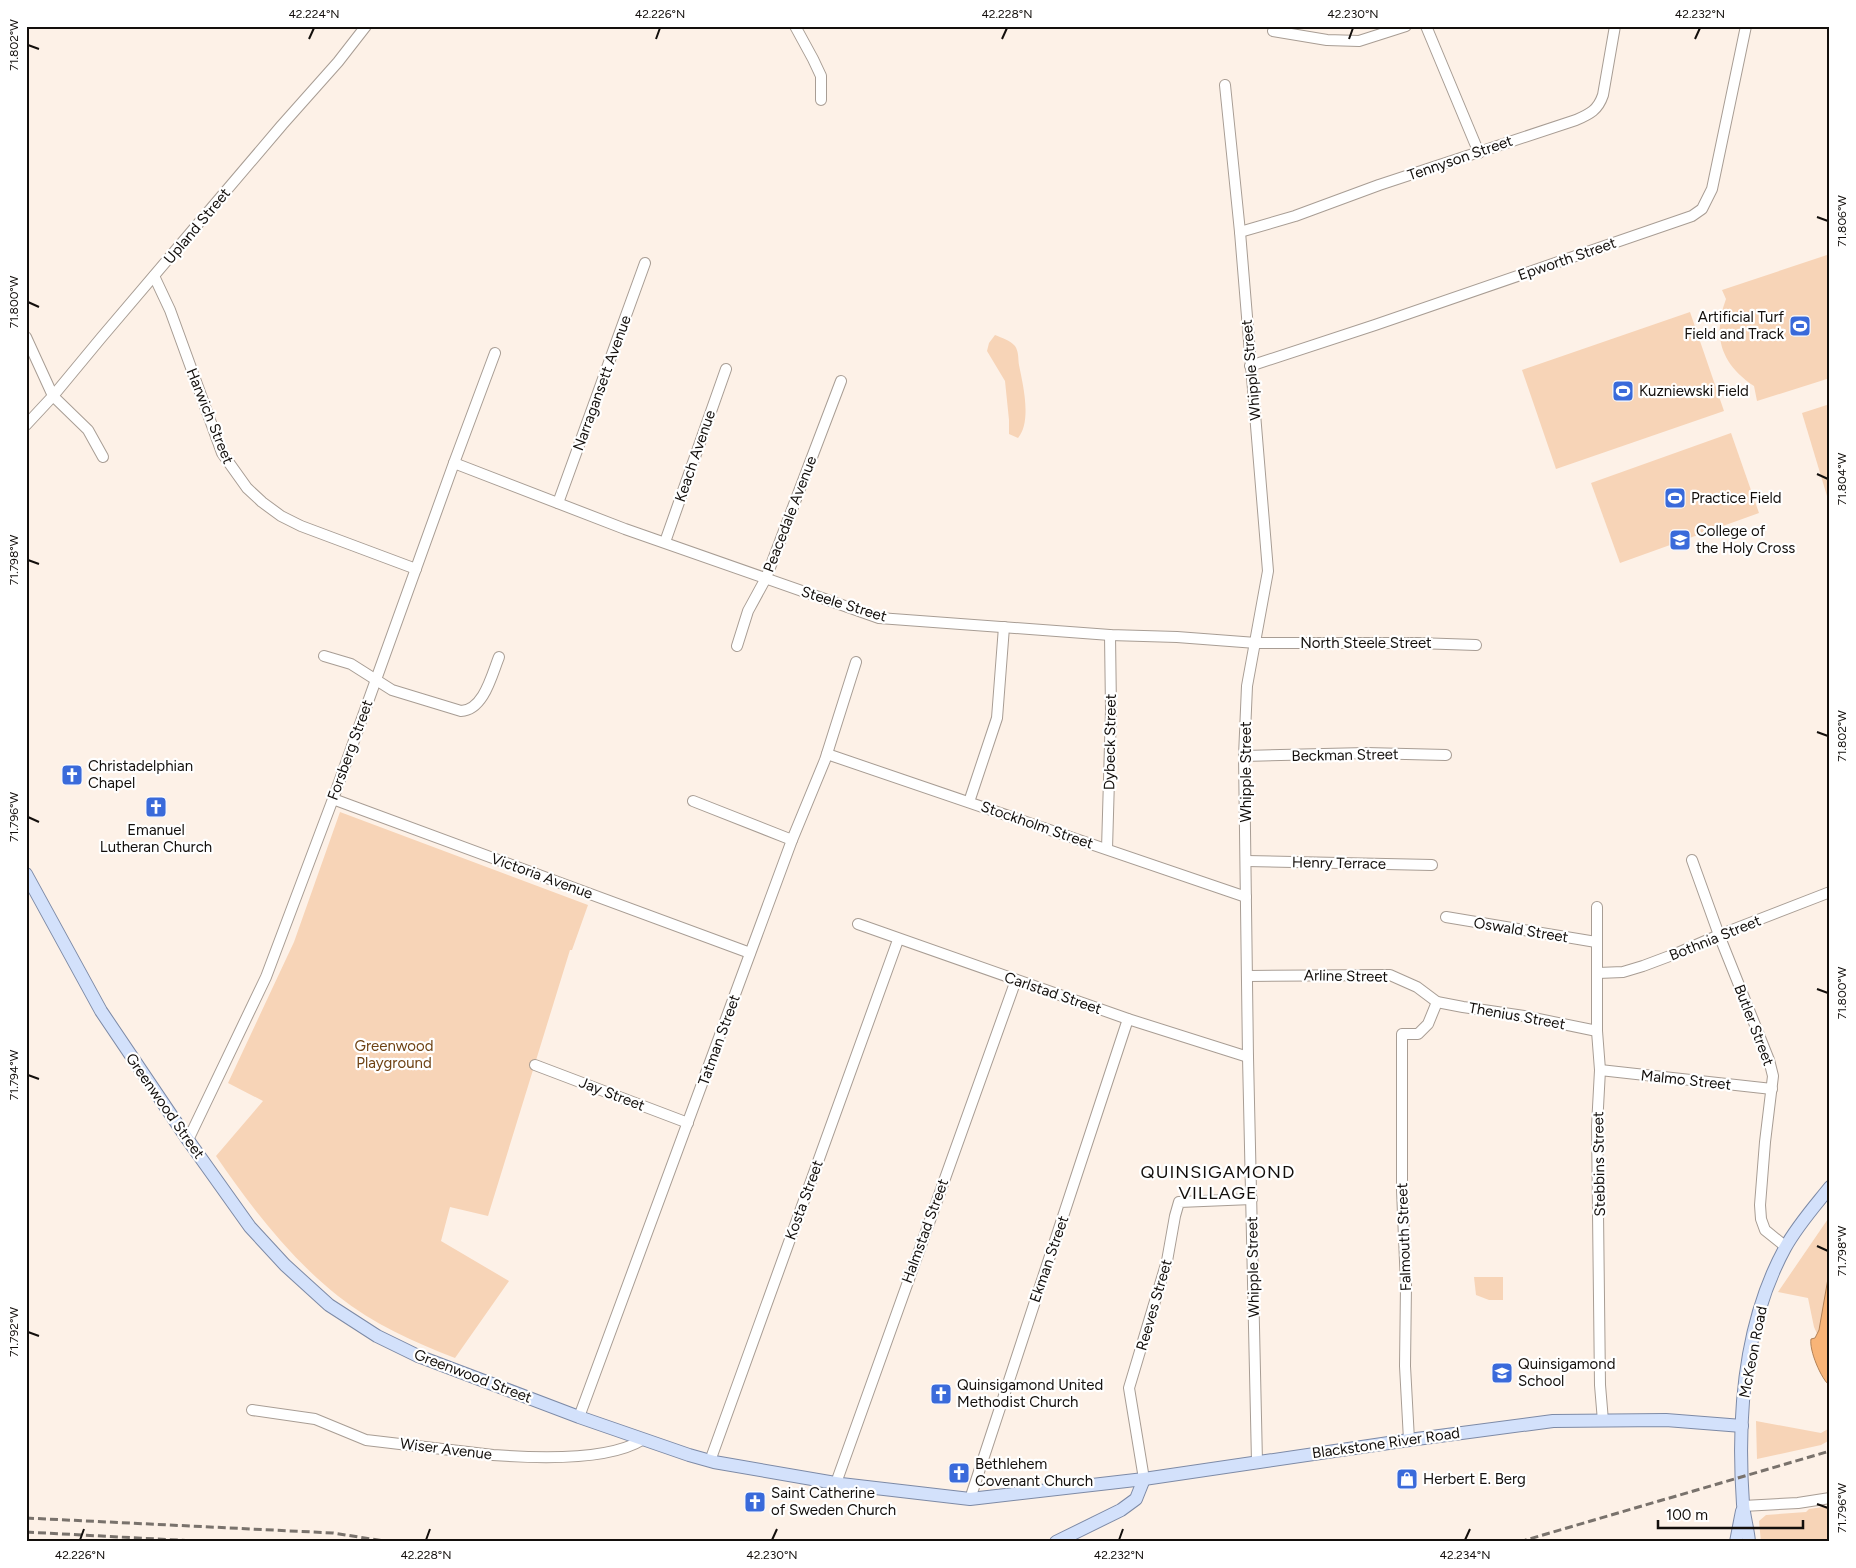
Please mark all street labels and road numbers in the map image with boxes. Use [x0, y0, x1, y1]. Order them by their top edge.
street label: Tennyson Street [1405, 132, 1515, 184]
street label: Upland Street [160, 184, 234, 268]
street label: Epworth Street [1516, 234, 1619, 284]
street label: Narragansett Avenue [569, 313, 635, 453]
street label: Whipple Street [1238, 318, 1264, 421]
street label: Harwich Street [183, 366, 237, 467]
street label: Keach Avenue [671, 408, 719, 504]
street label: Peacedale Avenue [760, 453, 820, 575]
street label: Steele Street [799, 582, 889, 626]
street label: North Steele Street [1300, 634, 1432, 652]
street label: Dybeck Street [1100, 693, 1120, 790]
street label: Forsberg Street [324, 697, 377, 803]
street label: Whipple Street [1237, 721, 1255, 823]
street label: Beckman Street [1291, 745, 1399, 765]
street label: Stockholm Street [978, 797, 1096, 853]
street label: Victoria Avenue [489, 849, 595, 903]
street label: Henry Terrace [1292, 853, 1386, 873]
street label: Bothnia Street [1667, 911, 1764, 965]
street label: Oswald Street [1472, 914, 1570, 946]
street label: Arline Street [1304, 966, 1389, 986]
street label: Carlstad Street [1002, 968, 1104, 1018]
street label: Butler Street [1730, 982, 1778, 1068]
street label: Tatman Street [694, 992, 744, 1088]
street label: Thenius Street [1467, 999, 1567, 1033]
street label: Greenwood Street [122, 1050, 208, 1162]
street label: Malmo Street [1640, 1066, 1732, 1094]
street label: Jay Street [577, 1073, 648, 1115]
street label: Stebbins Street [1589, 1111, 1609, 1217]
street label: Kosta Street [781, 1157, 827, 1242]
street label: Halmstad Street [898, 1176, 952, 1286]
street label: Falmouth Street [1393, 1182, 1415, 1292]
street label: Ekman Street [1026, 1213, 1072, 1305]
street label: Whipple Street [1243, 1216, 1263, 1318]
street label: Reeves Street [1132, 1257, 1176, 1353]
street label: McKeon Road [1735, 1304, 1771, 1400]
street label: Greenwood Street [412, 1345, 535, 1407]
street label: Blackstone River Road [1311, 1424, 1461, 1462]
street label: Wiser Avenue [399, 1434, 493, 1464]

